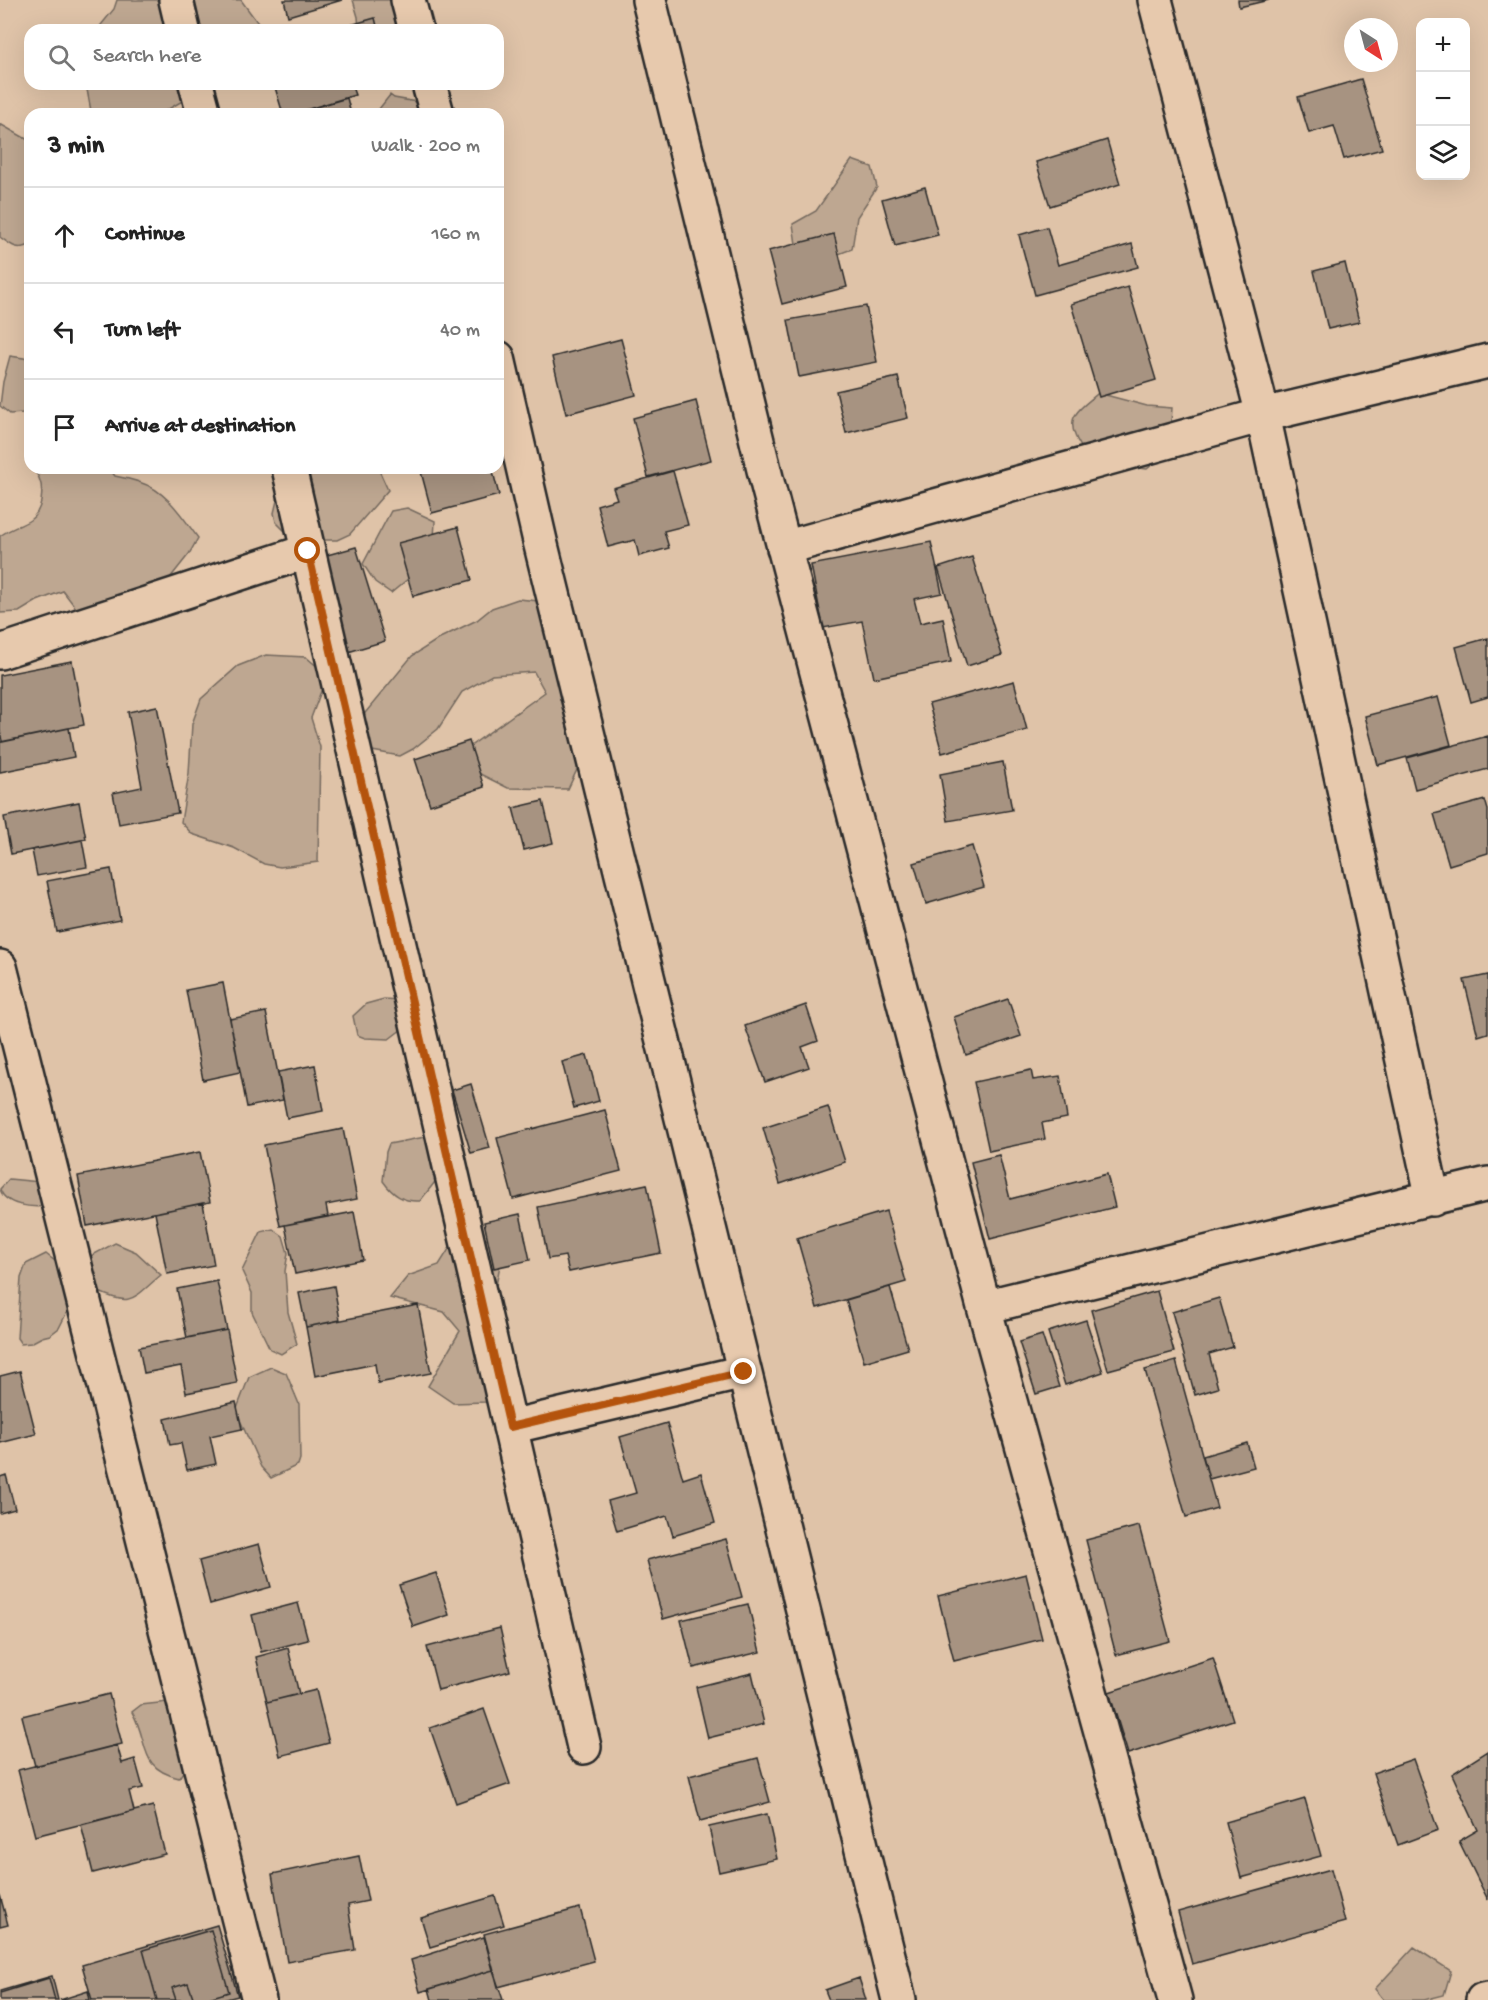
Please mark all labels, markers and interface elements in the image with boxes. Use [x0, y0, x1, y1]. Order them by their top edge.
north arrow [1344, 18, 1398, 72]
map controls [1416, 18, 1470, 180]
button: + [1416, 18, 1470, 72]
search box [24, 24, 504, 90]
icon: search [45, 41, 78, 74]
text: Search here [93, 44, 201, 70]
button: − [1416, 72, 1470, 126]
button: layers [1416, 126, 1470, 180]
text: 3 min [48, 132, 104, 163]
text: Walk · 200 m [371, 136, 480, 159]
icon: ahead [48, 219, 81, 252]
text: Continue [105, 222, 185, 248]
text: 160 m [431, 224, 480, 247]
icon: left [48, 315, 81, 348]
text: Turn left [105, 318, 179, 344]
text: 40 m [440, 320, 480, 343]
icon: arrive [48, 411, 81, 444]
text: Arrive at destination [105, 414, 295, 440]
route start [294, 537, 320, 563]
route end [730, 1358, 756, 1384]

